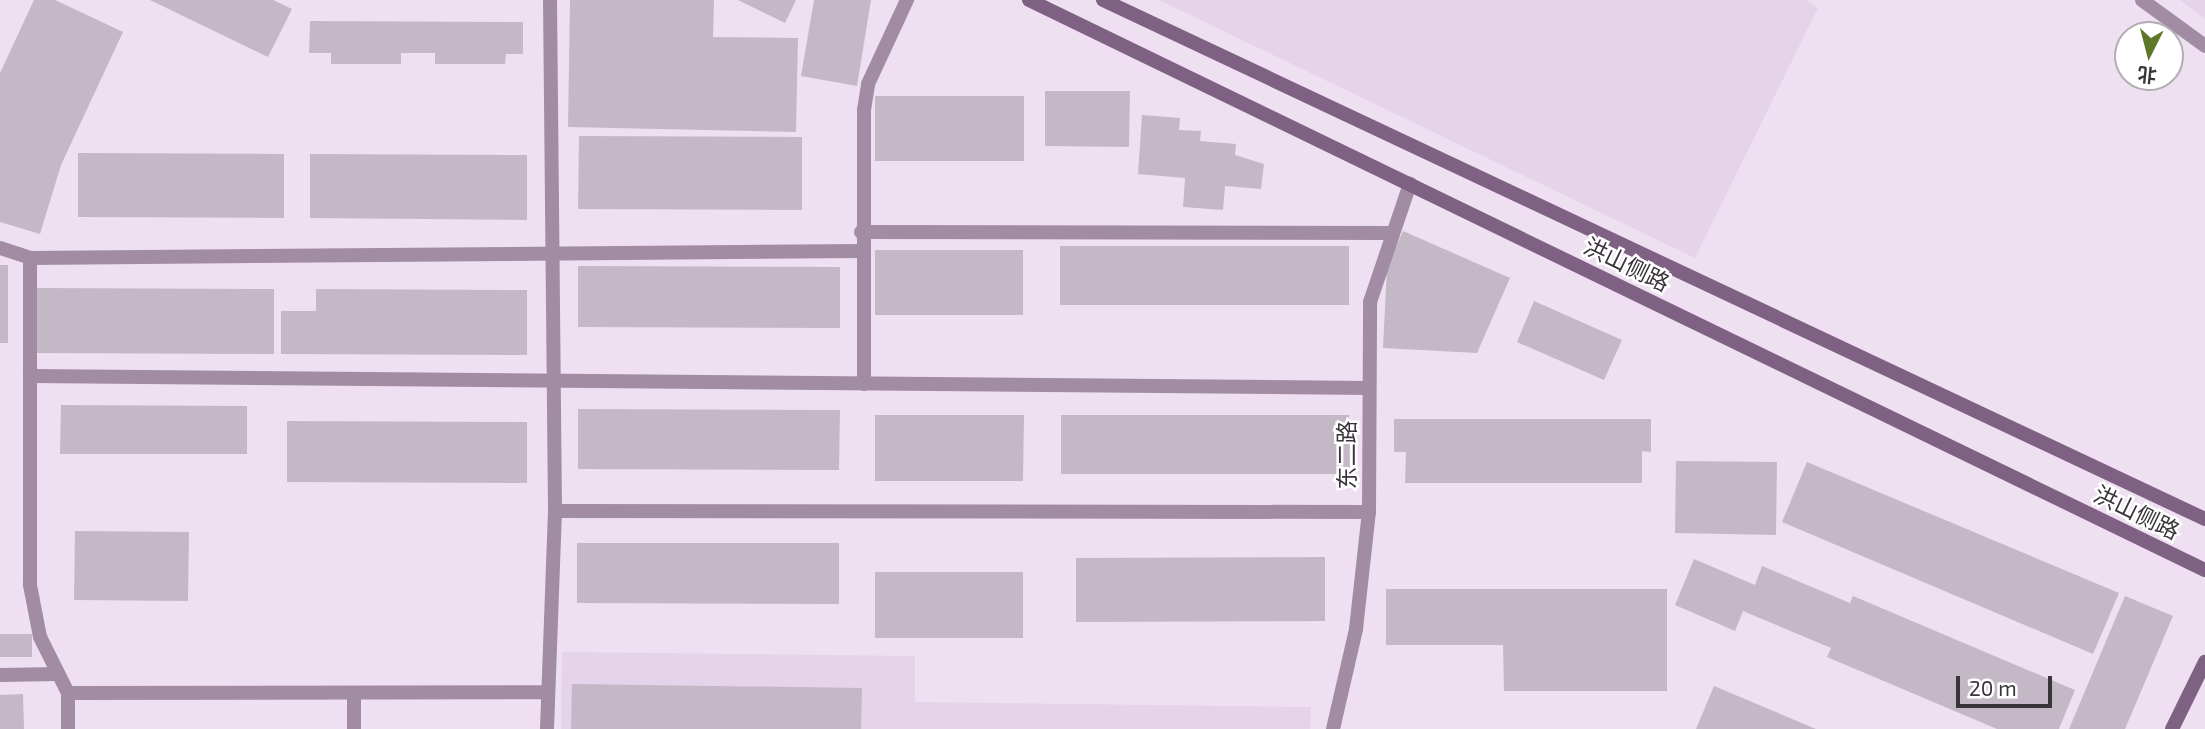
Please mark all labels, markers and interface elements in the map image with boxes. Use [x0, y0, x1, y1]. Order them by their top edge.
north arrow [2114, 21, 2184, 91]
text: 北 [2136, 63, 2158, 88]
street label: 洪山侧路 [1580, 231, 1674, 297]
street label: 东二路 [1332, 421, 1360, 489]
street label: 洪山侧路 [2090, 479, 2184, 545]
scale bar [1960, 662, 2056, 706]
text: 20 m [1969, 675, 2017, 700]

